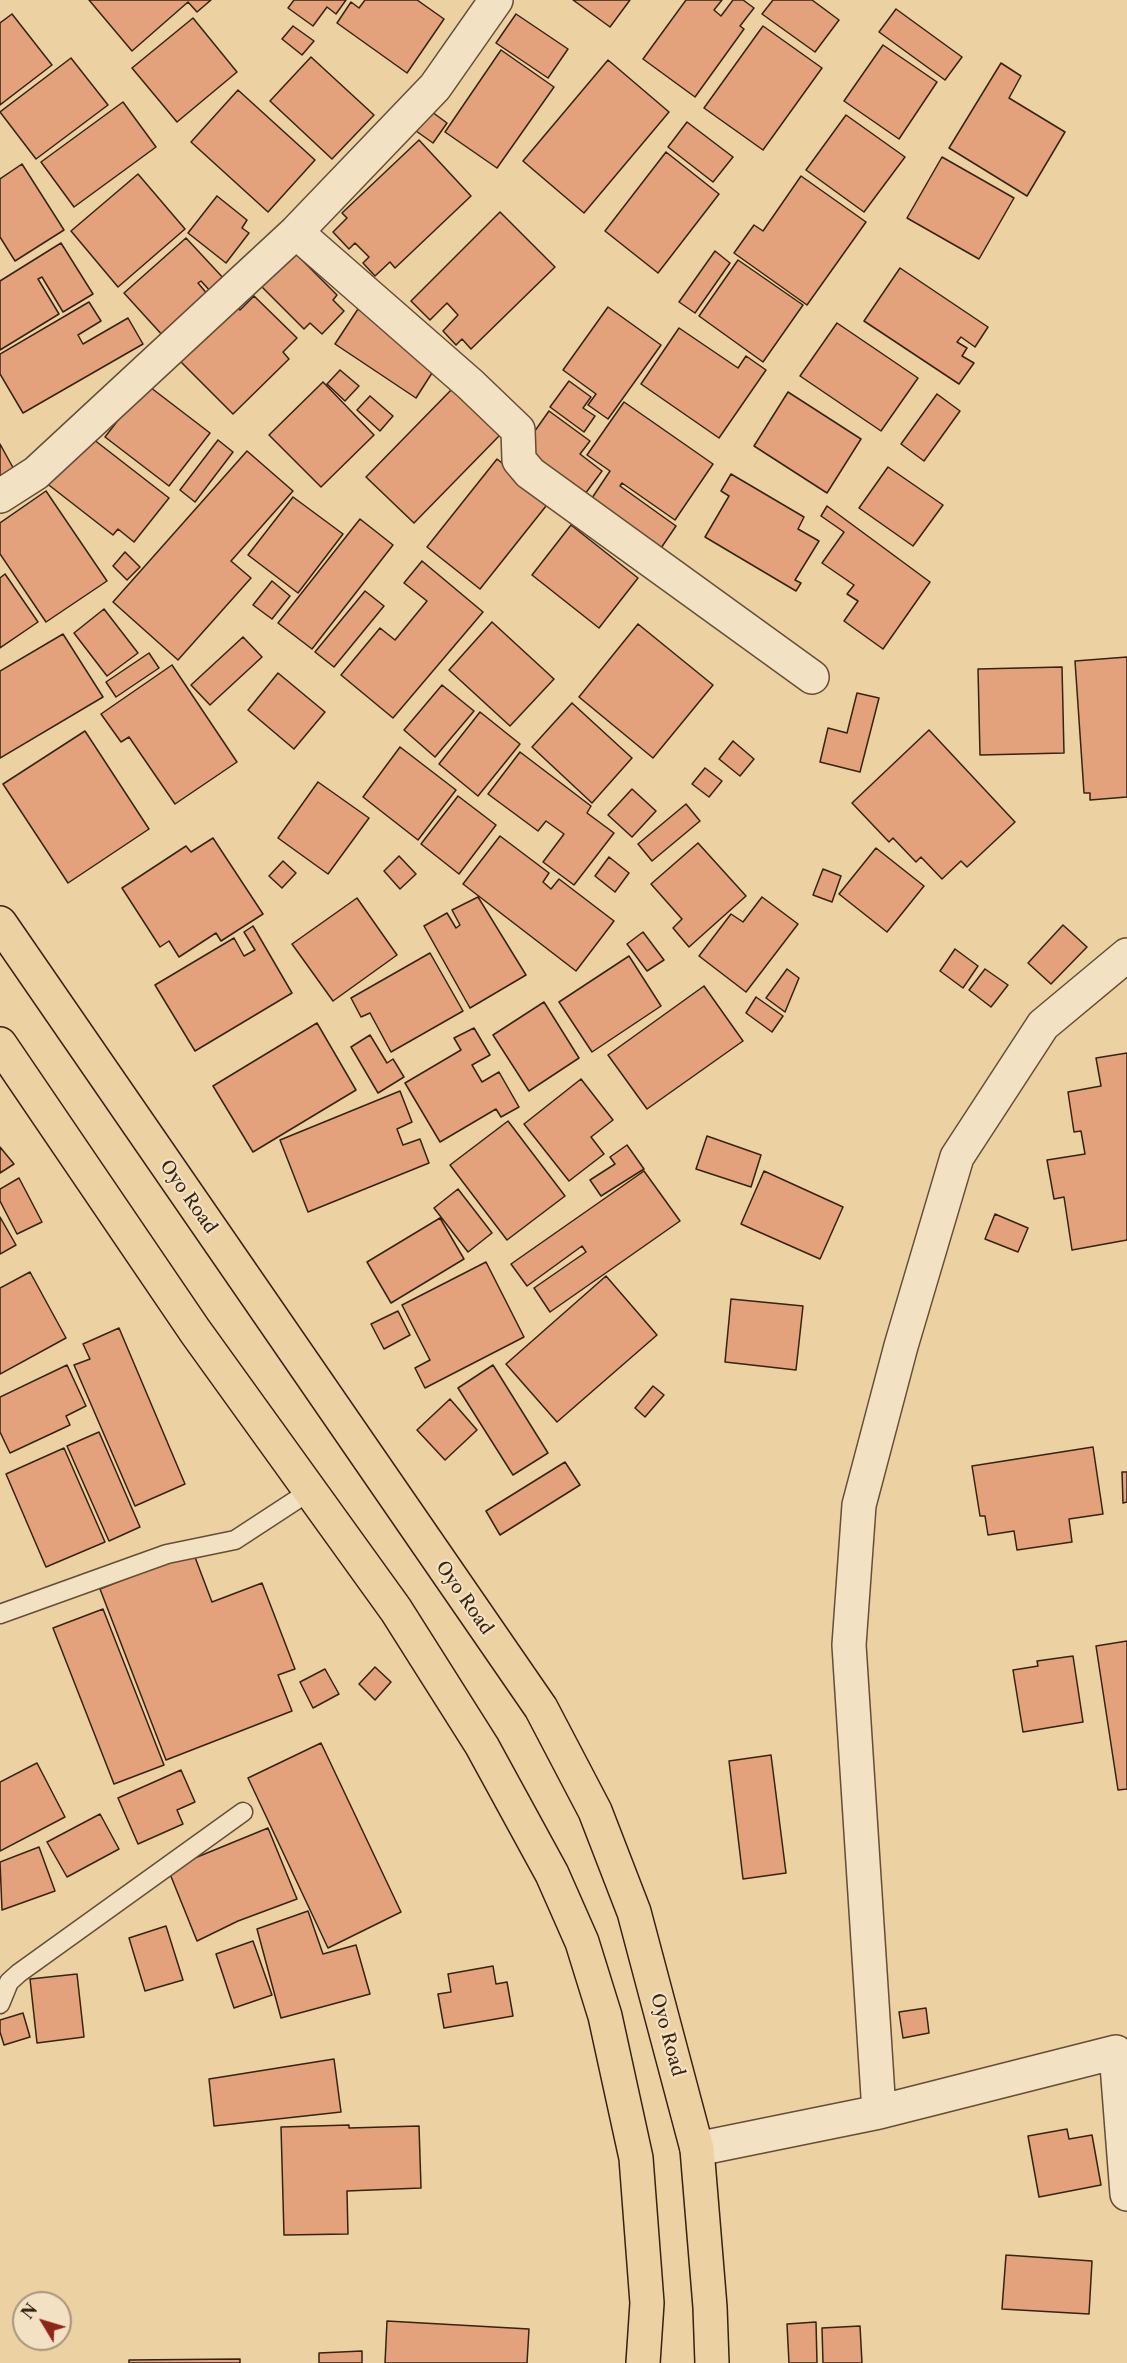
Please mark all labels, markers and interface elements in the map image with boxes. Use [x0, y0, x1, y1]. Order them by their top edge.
street label: Oyo Road [155, 1156, 221, 1238]
street label: Oyo Road [431, 1557, 497, 1639]
street label: Oyo Road [646, 1991, 688, 2079]
north arrow [12, 2291, 72, 2351]
text: N [17, 2300, 42, 2323]

